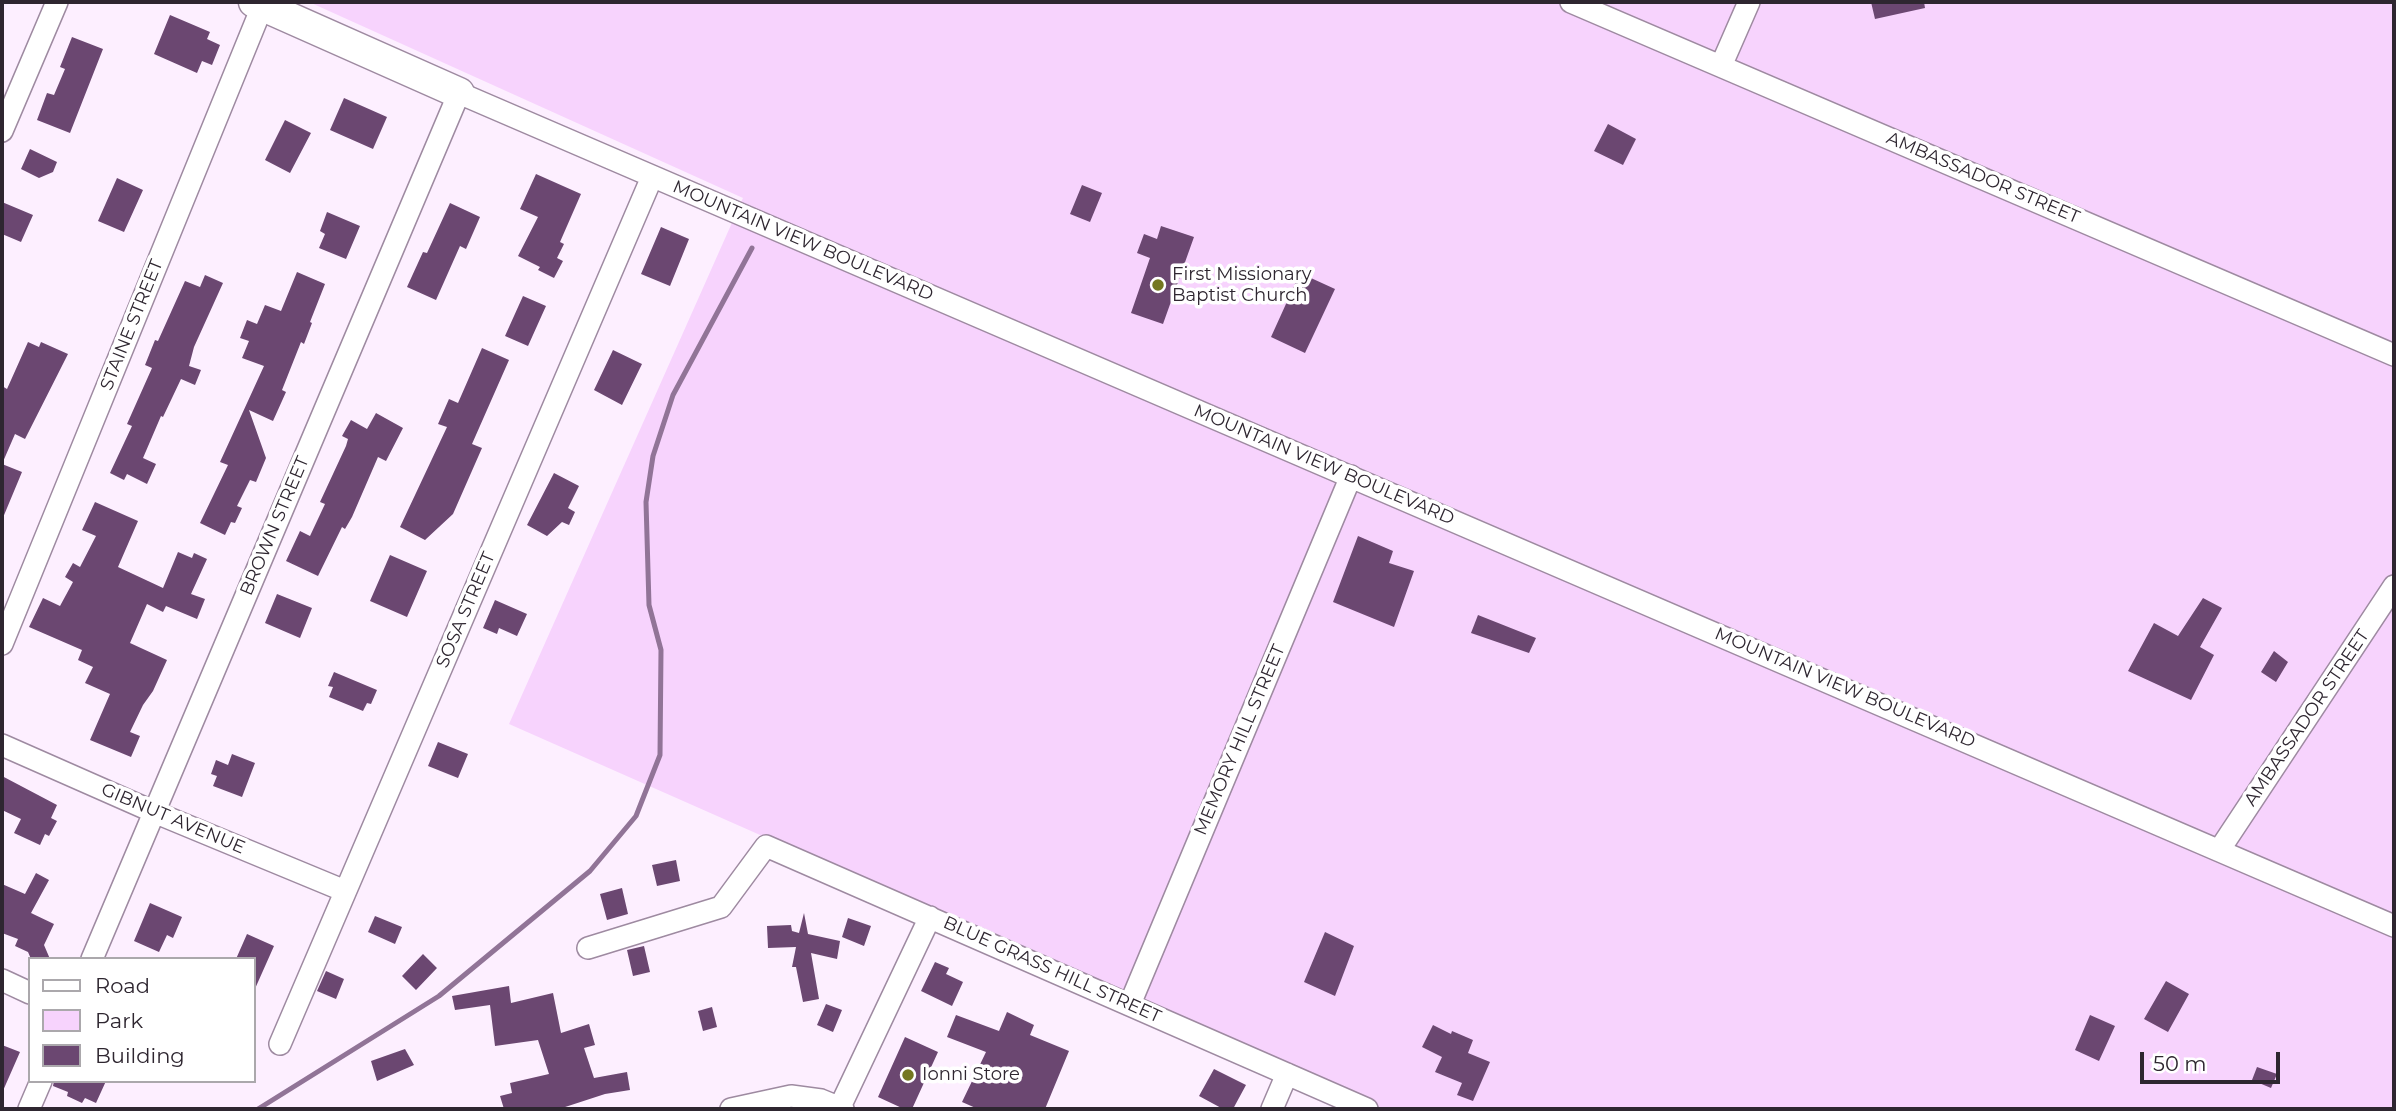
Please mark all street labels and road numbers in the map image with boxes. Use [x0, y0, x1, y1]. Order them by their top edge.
street label: AMBASSADOR STREET [1883, 127, 2083, 229]
street label: MOUNTAIN VIEW BOULEVARD [669, 176, 937, 306]
street label: STAINE STREET [96, 257, 168, 393]
street label: MOUNTAIN VIEW BOULEVARD [1190, 400, 1458, 530]
street label: BROWN STREET [236, 453, 314, 599]
street label: SOSA STREET [432, 549, 500, 671]
street label: MOUNTAIN VIEW BOULEVARD [1711, 623, 1979, 753]
street label: AMBASSADOR STREET [2240, 626, 2374, 810]
street label: MEMORY HILL STREET [1190, 641, 1290, 839]
street label: GIBNUT AVENUE [98, 779, 248, 859]
street label: BLUE GRASS HILL STREET [940, 912, 1164, 1028]

